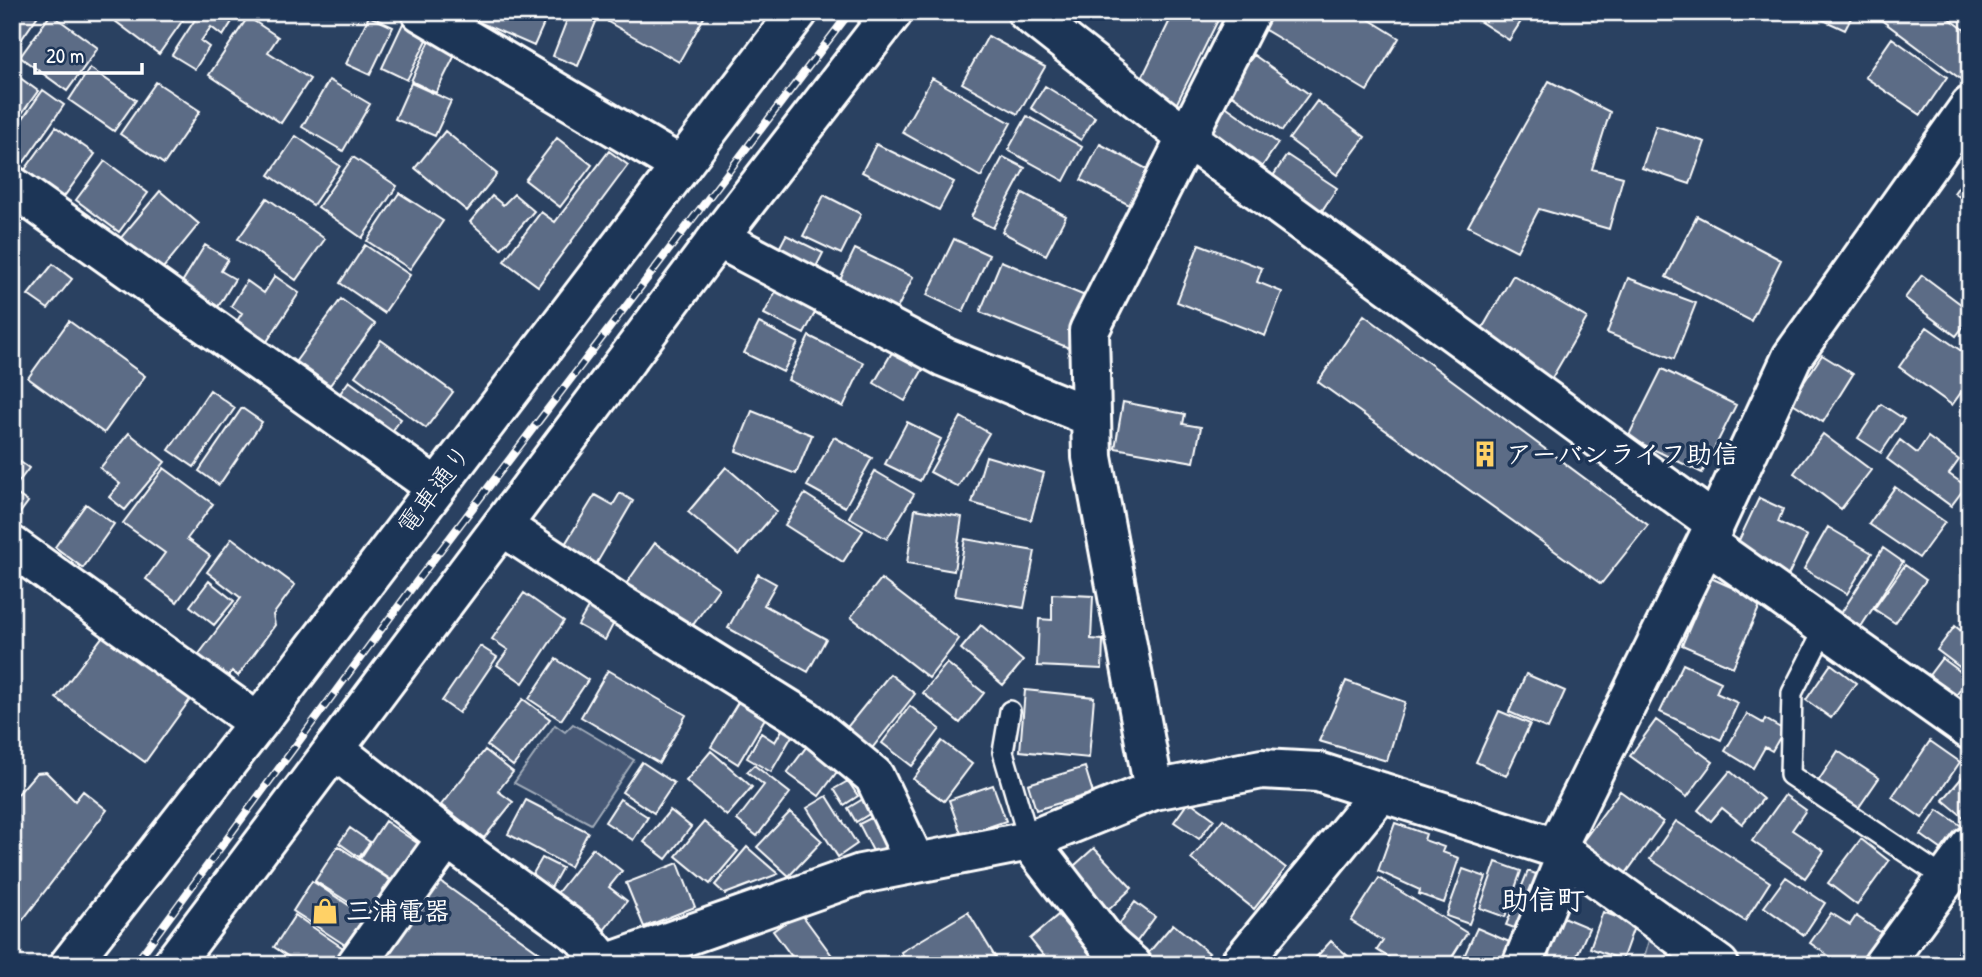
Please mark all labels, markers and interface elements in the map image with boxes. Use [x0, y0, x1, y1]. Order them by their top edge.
scale bar [35, 32, 142, 76]
text: 20 m [46, 41, 84, 70]
place label: アーバンライフ助信 [1506, 436, 1738, 471]
street label: 電車通り [388, 437, 479, 541]
building icon: アーバンライフ助信 [1470, 439, 1500, 469]
district label: 助信町 [1501, 880, 1585, 918]
place label: 三浦電器 [346, 893, 450, 928]
shop icon: 三浦電器 [310, 896, 340, 926]

